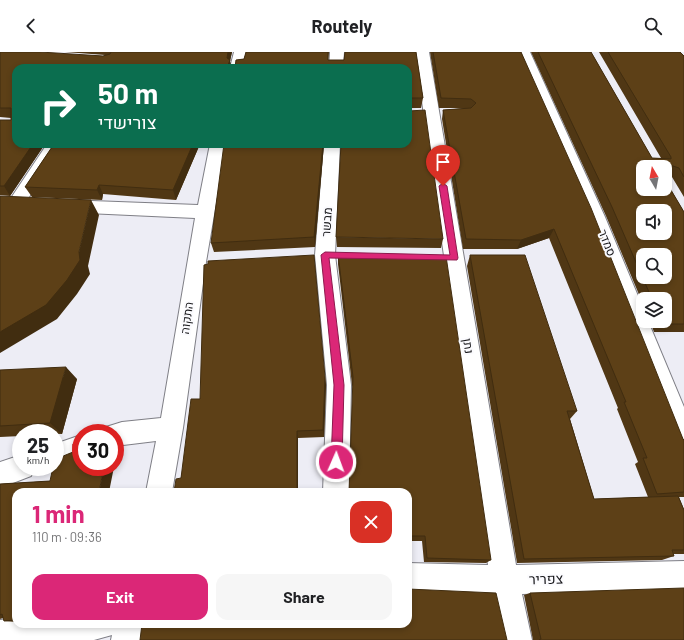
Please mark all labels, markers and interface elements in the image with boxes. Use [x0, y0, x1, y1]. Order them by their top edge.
icon: back [20, 15, 42, 37]
text: Routely [312, 15, 372, 37]
icon: search [642, 15, 664, 37]
text: 50 m [98, 76, 158, 110]
icon: right [32, 80, 84, 132]
text: צורישדי [98, 111, 157, 133]
pin [426, 145, 460, 186]
icon: arrive [432, 151, 454, 173]
north arrow [636, 160, 672, 196]
map controls [636, 160, 672, 328]
button: sound [636, 204, 672, 240]
street label: מבשר [318, 207, 334, 237]
street label: סמדר [596, 227, 620, 258]
button: search [636, 248, 672, 284]
button: layers [636, 292, 672, 328]
street label: התקוה [177, 301, 195, 335]
street label: נתן [461, 337, 477, 354]
speed limit sign: 30 [72, 424, 124, 476]
text: 25 [27, 433, 49, 457]
position arrow [315, 441, 357, 483]
text: km/h [27, 454, 49, 466]
text: 1 min [32, 499, 85, 528]
button: close [350, 501, 392, 543]
text: 110 m · 09:36 [32, 529, 102, 545]
street label: צפריר [528, 569, 564, 588]
button: Exit [32, 574, 208, 620]
button: Share [216, 574, 392, 620]

